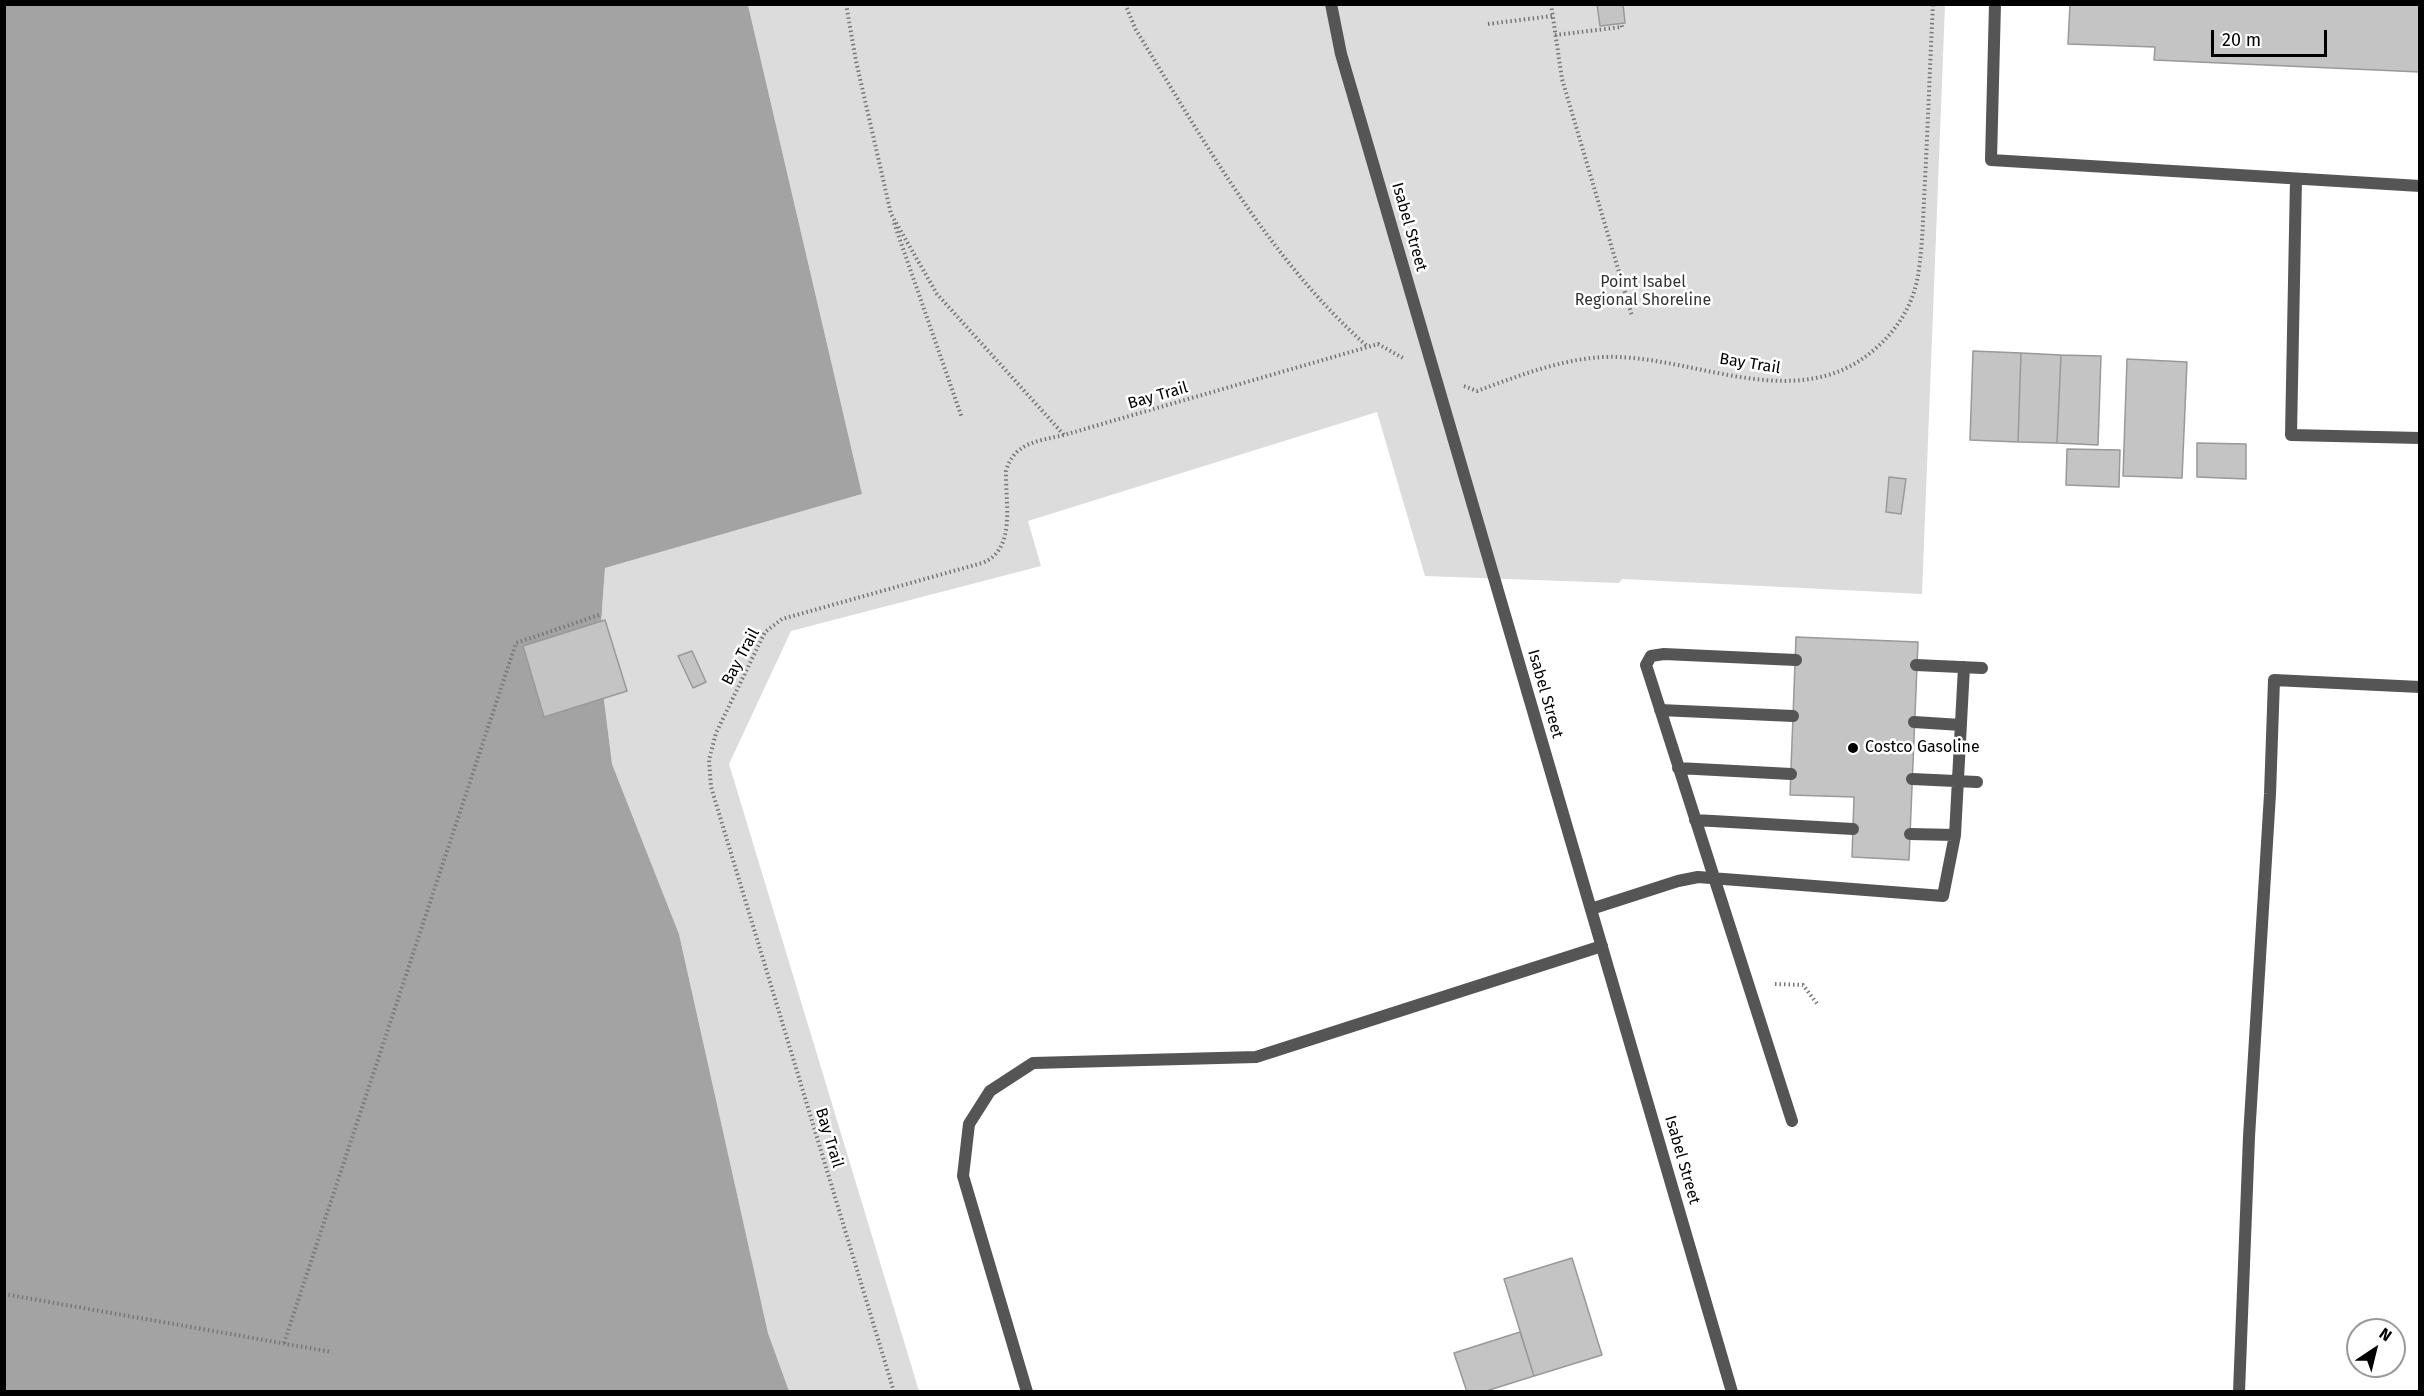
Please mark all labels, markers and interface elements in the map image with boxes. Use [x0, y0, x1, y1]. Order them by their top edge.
scale bar [2214, 18, 2330, 56]
text: 20 m [2222, 29, 2261, 51]
street label: Isabel Street [1387, 180, 1431, 274]
park label: Point Isabel Regional Shoreline [1575, 273, 1711, 311]
street label: Bay Trail [1718, 350, 1782, 378]
street label: Bay Trail [1126, 378, 1190, 414]
street label: Bay Trail [718, 625, 764, 689]
street label: Isabel Street [1523, 647, 1567, 741]
place label: Costco Gasoline [1865, 738, 1980, 758]
marker: Costco Gasoline [1846, 741, 1860, 755]
street label: Bay Trail [811, 1106, 847, 1170]
street label: Isabel Street [1660, 1113, 1704, 1207]
north arrow [2346, 1318, 2406, 1378]
text: N [2376, 1324, 2395, 1345]

